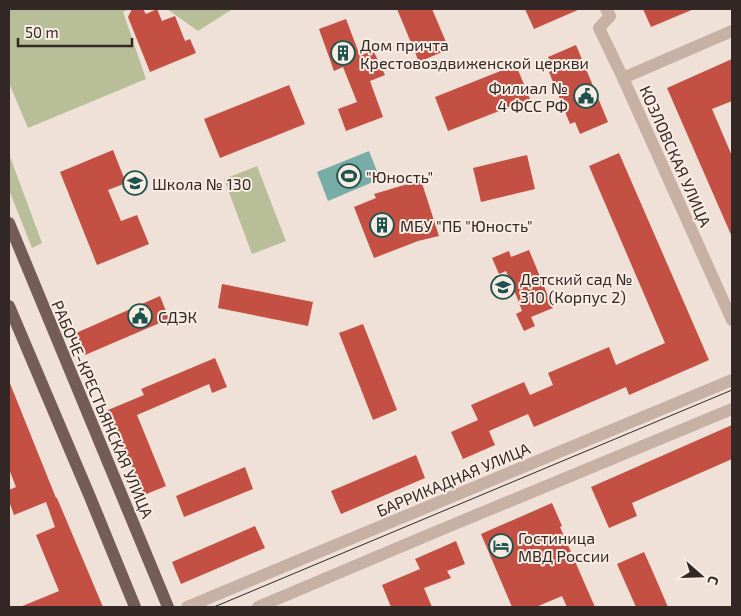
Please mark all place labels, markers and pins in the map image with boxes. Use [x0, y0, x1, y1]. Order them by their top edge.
place label: Дом причта Крестовоздвиженской церкви [360, 35, 589, 72]
building icon: Дом причта Крестовоздвиженской церкви [330, 40, 356, 66]
place label: Филиал № 4 ФСС РФ [489, 78, 568, 115]
public building icon: Филиал № 4 ФСС РФ [573, 83, 599, 109]
sports icon: "Юность" [336, 163, 362, 189]
place label: "Юность" [366, 167, 433, 186]
school or university icon: Школа № 130 [122, 170, 148, 196]
place label: Школа № 130 [152, 174, 251, 193]
building icon: МБУ "ПБ "Юность" [369, 212, 395, 238]
place label: МБУ "ПБ "Юность" [400, 216, 533, 235]
place label: Детский сад № 310 (Корпус 2) [520, 269, 633, 307]
school or university icon: Детский сад № 310 (Корпус 2) [490, 274, 516, 300]
public building icon: СДЭК [127, 303, 153, 329]
place label: СДЭК [158, 307, 197, 326]
place label: Гостиница МВД России [518, 528, 610, 565]
hotel icon: Гостиница МВД России [488, 533, 514, 559]

